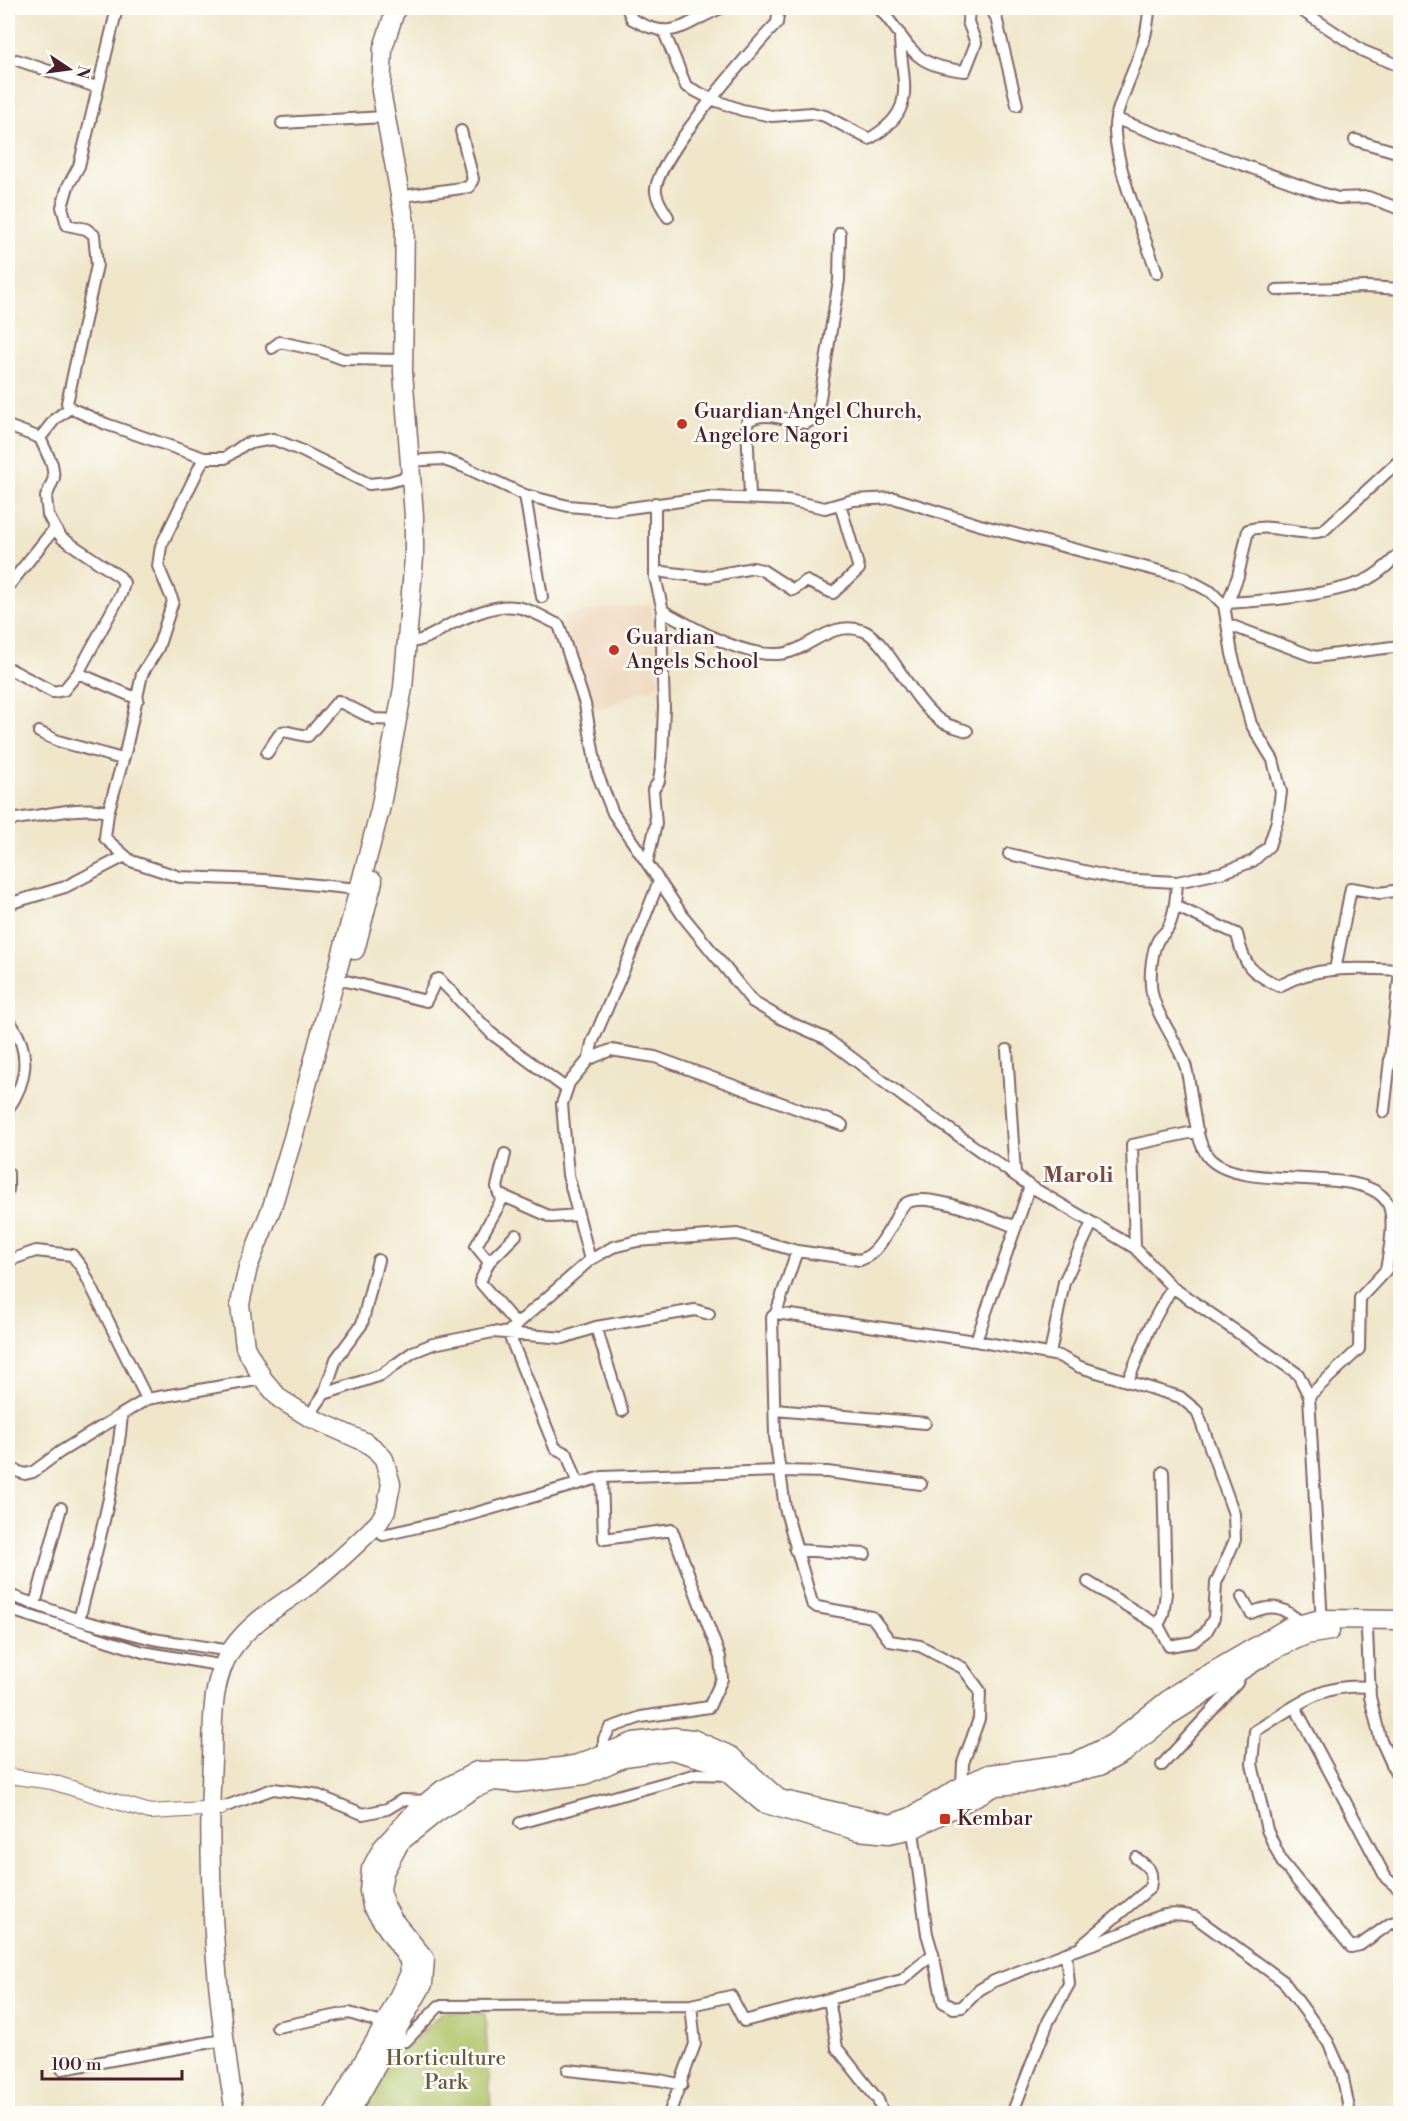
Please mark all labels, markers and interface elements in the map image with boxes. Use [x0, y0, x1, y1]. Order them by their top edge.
north arrow [39, 39, 99, 99]
text: N [71, 64, 94, 81]
place label: Guardian Angel Church, Angelore Nagori [693, 399, 922, 449]
marker: Guardian Angel Church, Angelore Nagori [675, 417, 689, 431]
place label: Guardian Angels School [625, 625, 759, 675]
marker: Guardian Angels School [607, 643, 621, 657]
district label: Maroli [1043, 1162, 1113, 1189]
place label: Kembar [957, 1806, 1033, 1832]
marker: Kembar [938, 1812, 952, 1826]
scale bar [42, 2043, 182, 2081]
park label: Horticulture Park [386, 2046, 506, 2096]
text: 100 m [51, 2053, 102, 2076]

